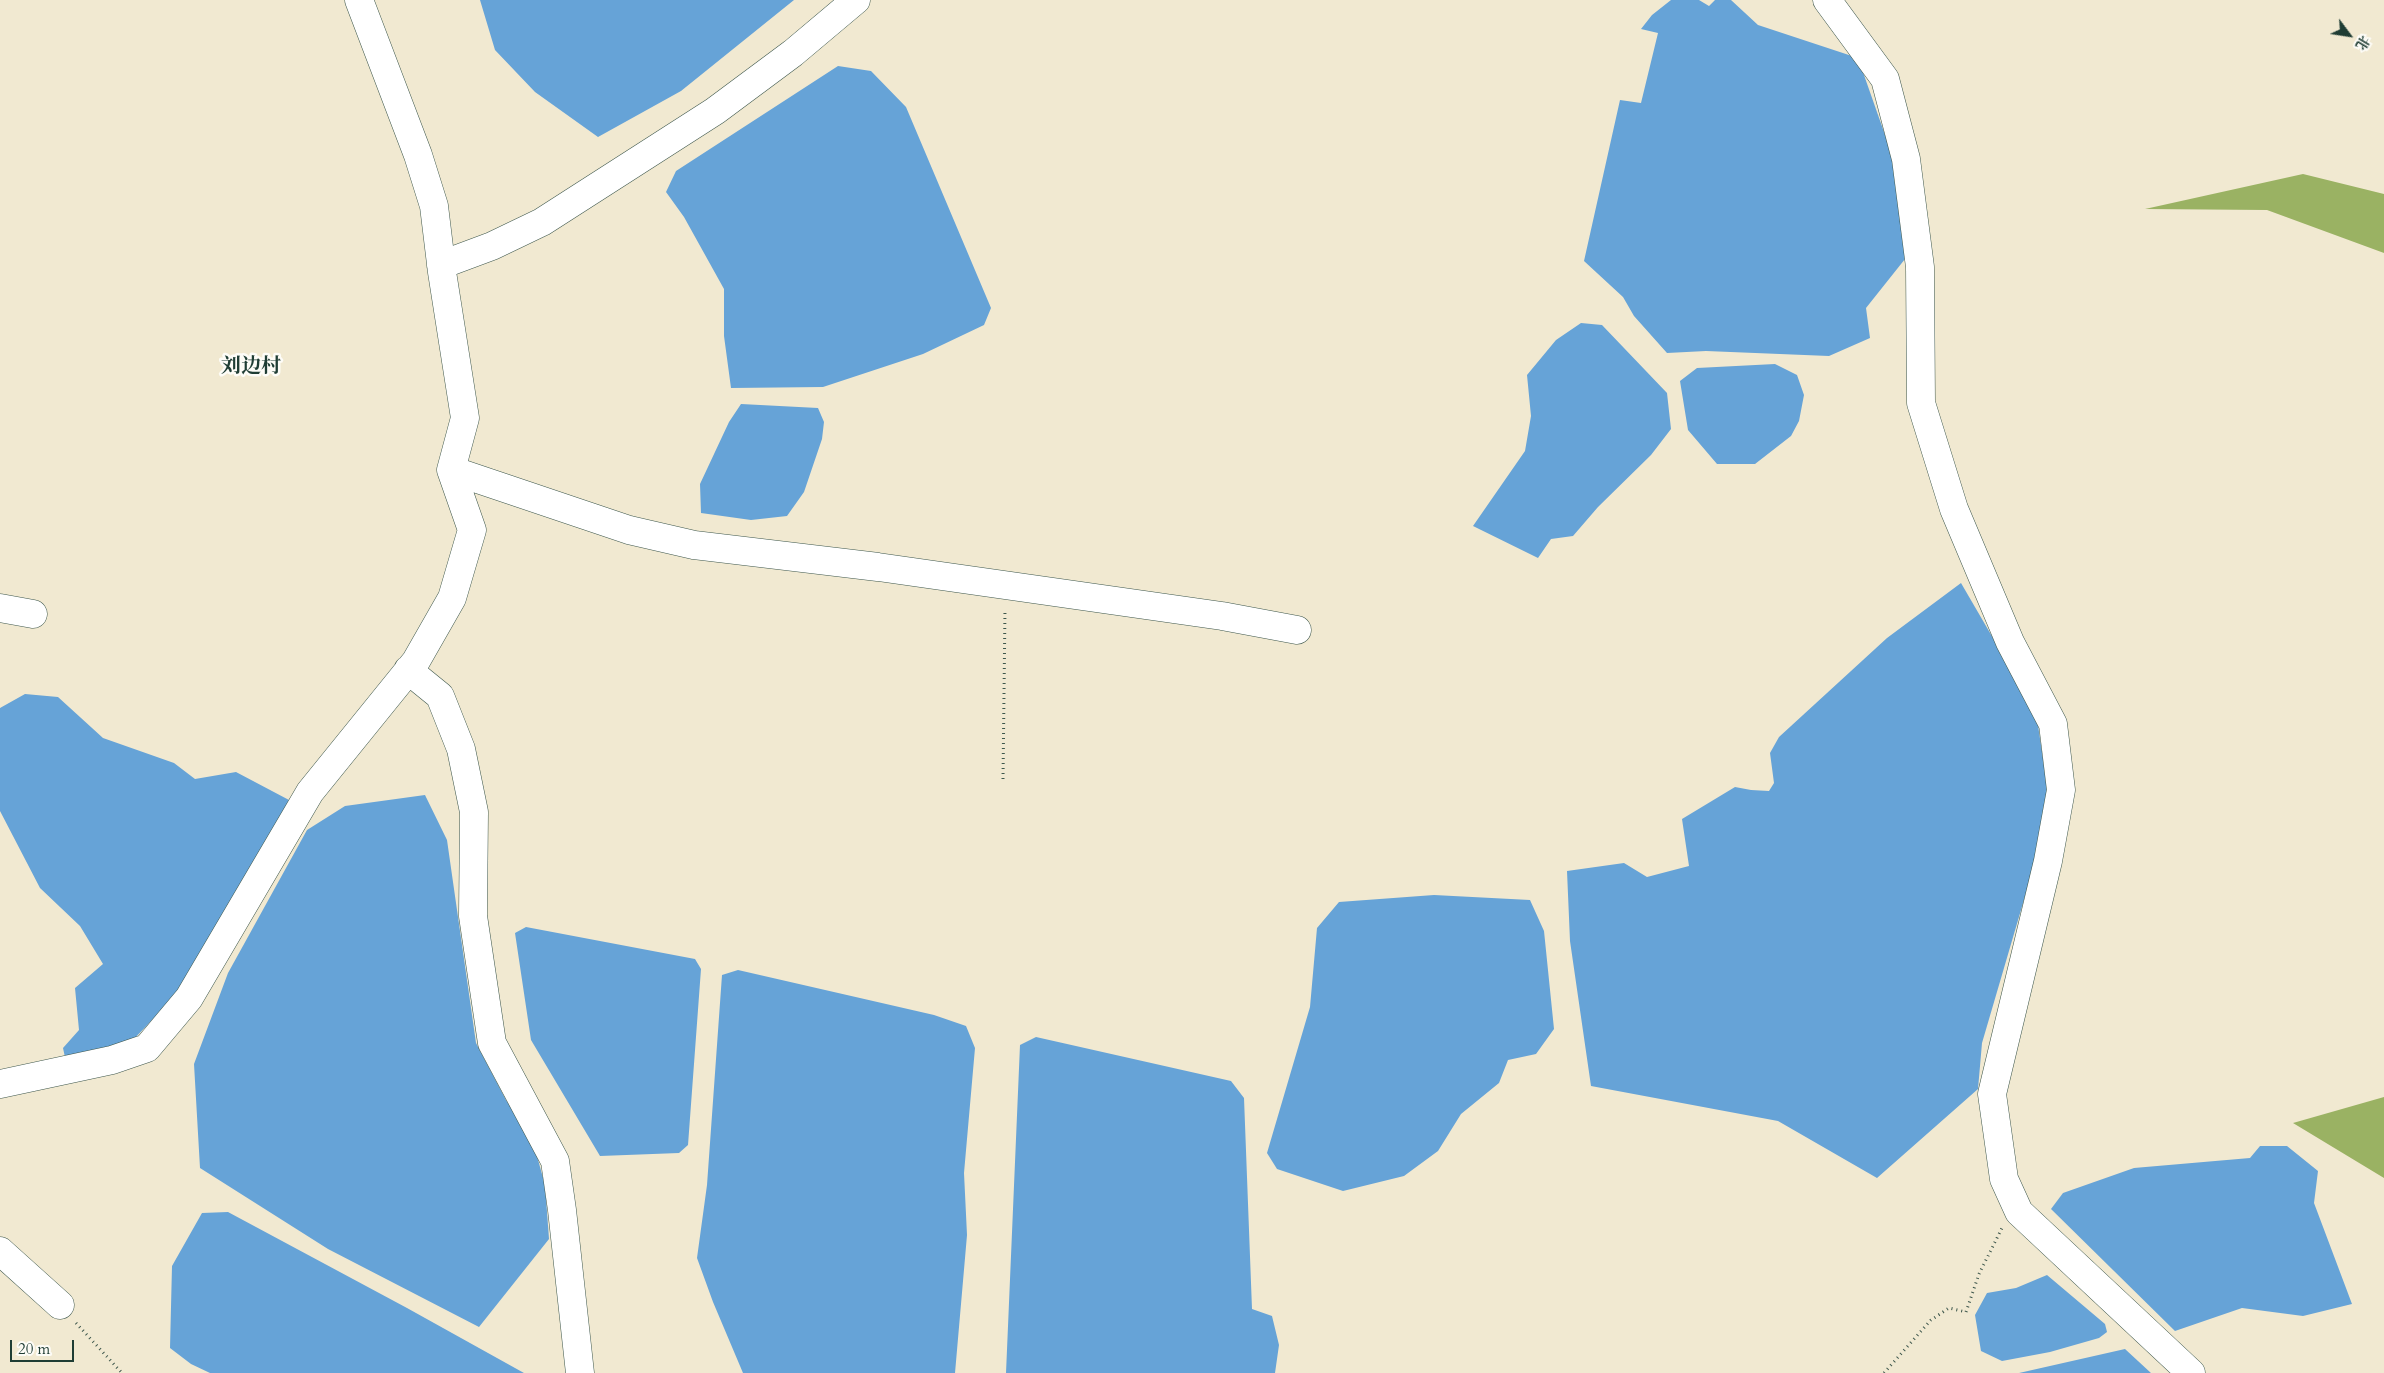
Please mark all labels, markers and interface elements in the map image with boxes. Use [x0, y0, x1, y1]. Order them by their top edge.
north arrow [2324, 10, 2374, 60]
text: 北 [2351, 32, 2374, 54]
district label: 刘边村 [221, 355, 281, 379]
scale bar [12, 1330, 76, 1362]
text: 20 m [18, 1339, 50, 1359]

